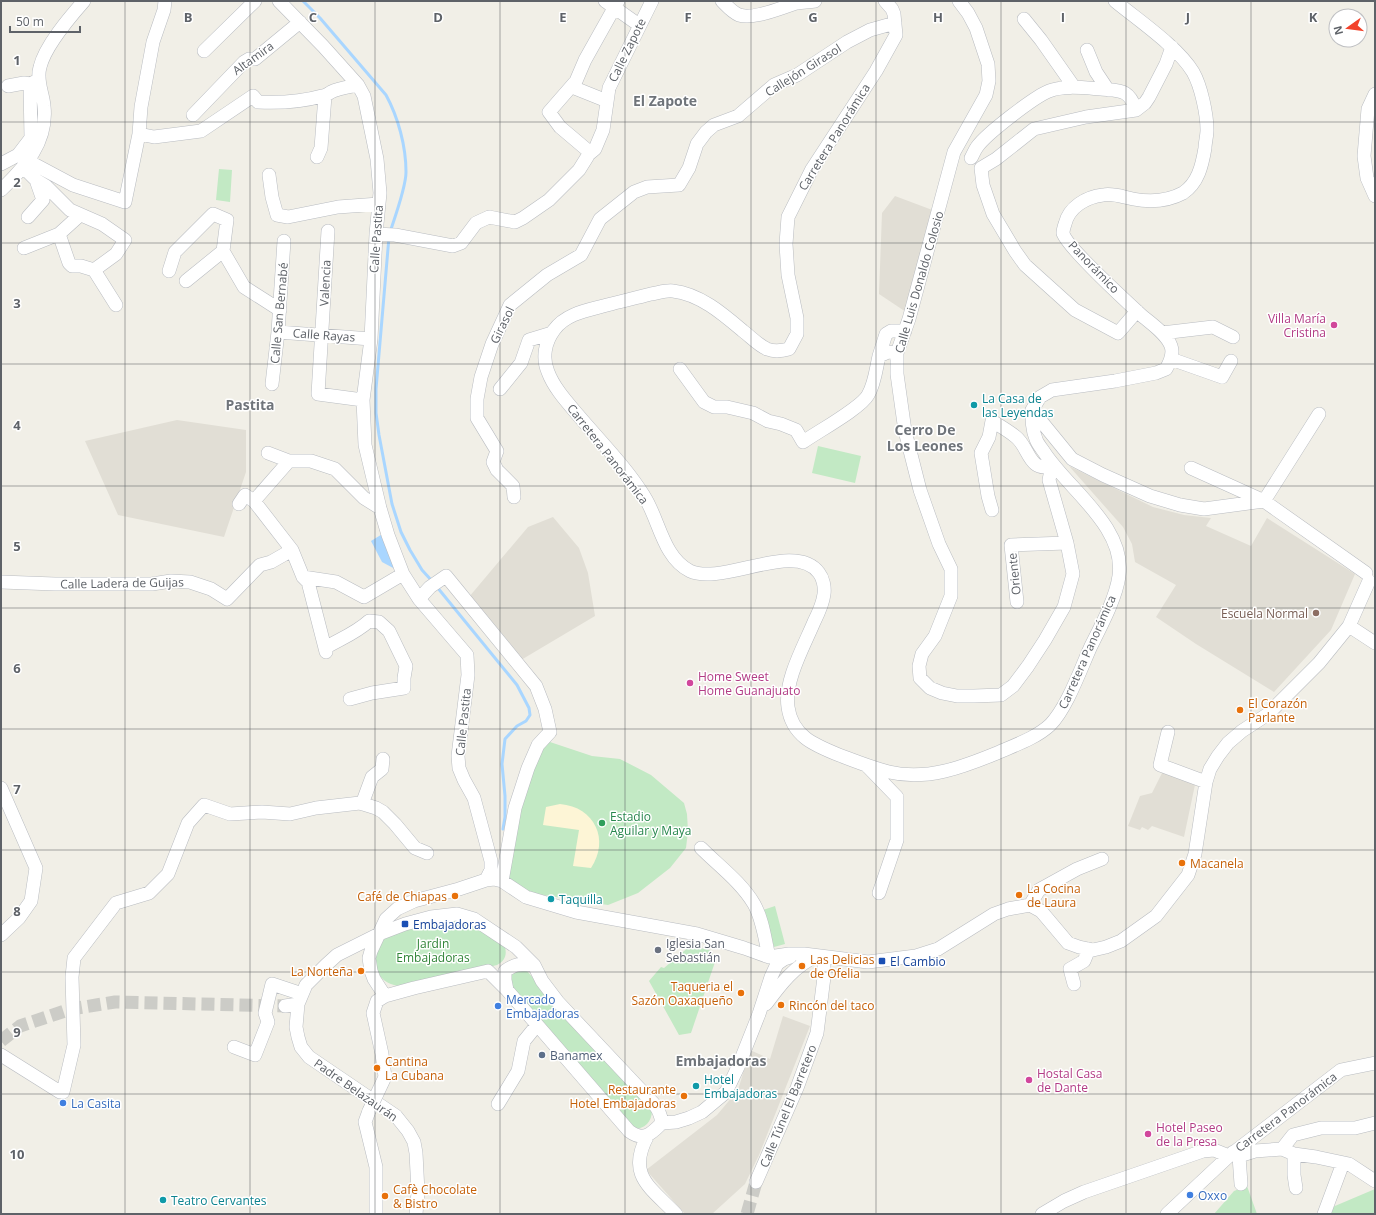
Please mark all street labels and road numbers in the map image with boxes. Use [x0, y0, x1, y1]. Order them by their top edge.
street label: Calle Zapote [604, 15, 650, 85]
street label: Altamira [229, 37, 277, 79]
street label: Callejón Girasol [762, 40, 844, 100]
street label: Carretera Panorámica [794, 80, 874, 194]
street label: Calle Pastita [365, 204, 387, 274]
street label: Calle Luis Donaldo Colosio [891, 209, 947, 355]
street label: Panorámico [1065, 237, 1123, 297]
street label: Valencia [315, 259, 335, 307]
street label: Calle San Bernabé [266, 262, 292, 364]
street label: Girasol [486, 304, 518, 346]
street label: Calle Rayas [292, 324, 356, 346]
street label: Carretera Panorámica [563, 400, 653, 508]
street label: Oriente [1003, 552, 1025, 596]
street label: Calle Ladera de Guijas [60, 573, 184, 593]
street label: Carretera Panorámica [1054, 592, 1120, 712]
street label: Calle Pastita [451, 687, 475, 757]
street label: Calle Túnel El Barretero [756, 1042, 820, 1170]
street label: Padre Belazaurán [311, 1055, 401, 1125]
street label: Carretera Panorámica [1232, 1068, 1340, 1156]

